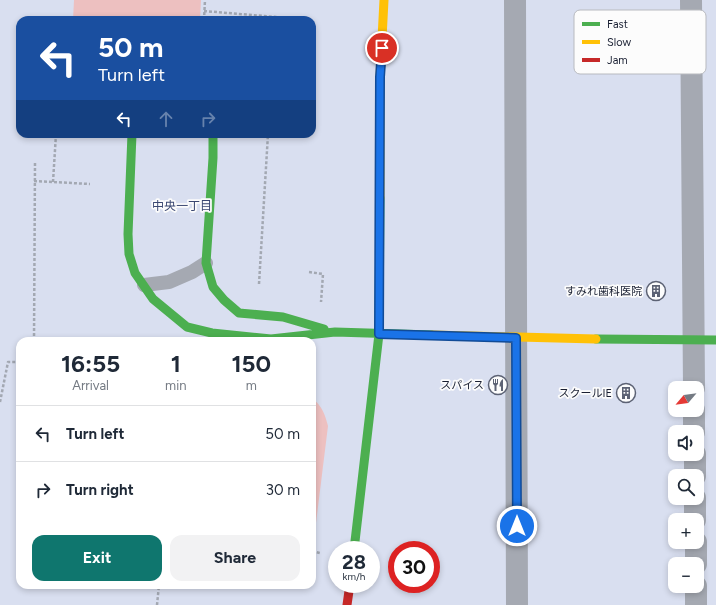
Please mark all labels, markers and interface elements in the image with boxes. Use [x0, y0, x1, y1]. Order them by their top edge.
legend [574, 10, 706, 74]
text: Fast [607, 18, 628, 31]
text: 50 m [98, 30, 164, 64]
pin [365, 31, 399, 65]
icon: left [32, 32, 84, 84]
text: Slow [607, 36, 631, 49]
icon: arrive [371, 37, 393, 59]
text: Jam [607, 54, 628, 67]
text: Turn left [98, 64, 165, 86]
icon: left [113, 108, 135, 130]
icon: ahead [155, 108, 177, 130]
icon: right [197, 108, 219, 130]
district label: 中央一丁目 [152, 199, 212, 213]
building icon: すみれ歯科医院 [645, 280, 667, 302]
place label: すみれ歯科医院 [565, 285, 642, 298]
text: 16:55 [61, 349, 120, 378]
text: 1 [171, 349, 181, 378]
text: 150 [231, 349, 271, 378]
restaurant icon: スパイス [487, 374, 509, 396]
text: Arrival [72, 378, 109, 393]
text: min [165, 378, 186, 393]
text: m [246, 378, 257, 393]
place label: スパイス [440, 379, 484, 392]
north arrow [668, 381, 704, 417]
map controls [668, 381, 704, 593]
building icon: スクールIE [615, 382, 637, 404]
place label: スクールIE [559, 387, 612, 400]
icon: left [32, 423, 54, 445]
text: Turn left [66, 425, 124, 443]
text: 50 m [265, 425, 300, 443]
button: sound [668, 425, 704, 461]
button: search [668, 469, 704, 505]
icon: right [32, 479, 54, 501]
text: Turn right [66, 481, 134, 499]
text: 30 m [266, 481, 300, 499]
position arrow [496, 505, 538, 547]
button: + [668, 513, 704, 549]
button: Exit [32, 535, 162, 581]
button: Share [170, 535, 300, 581]
speed limit sign: 30 [388, 541, 440, 593]
text: 28 [342, 550, 366, 574]
button: − [668, 557, 704, 593]
text: km/h [343, 570, 365, 583]

